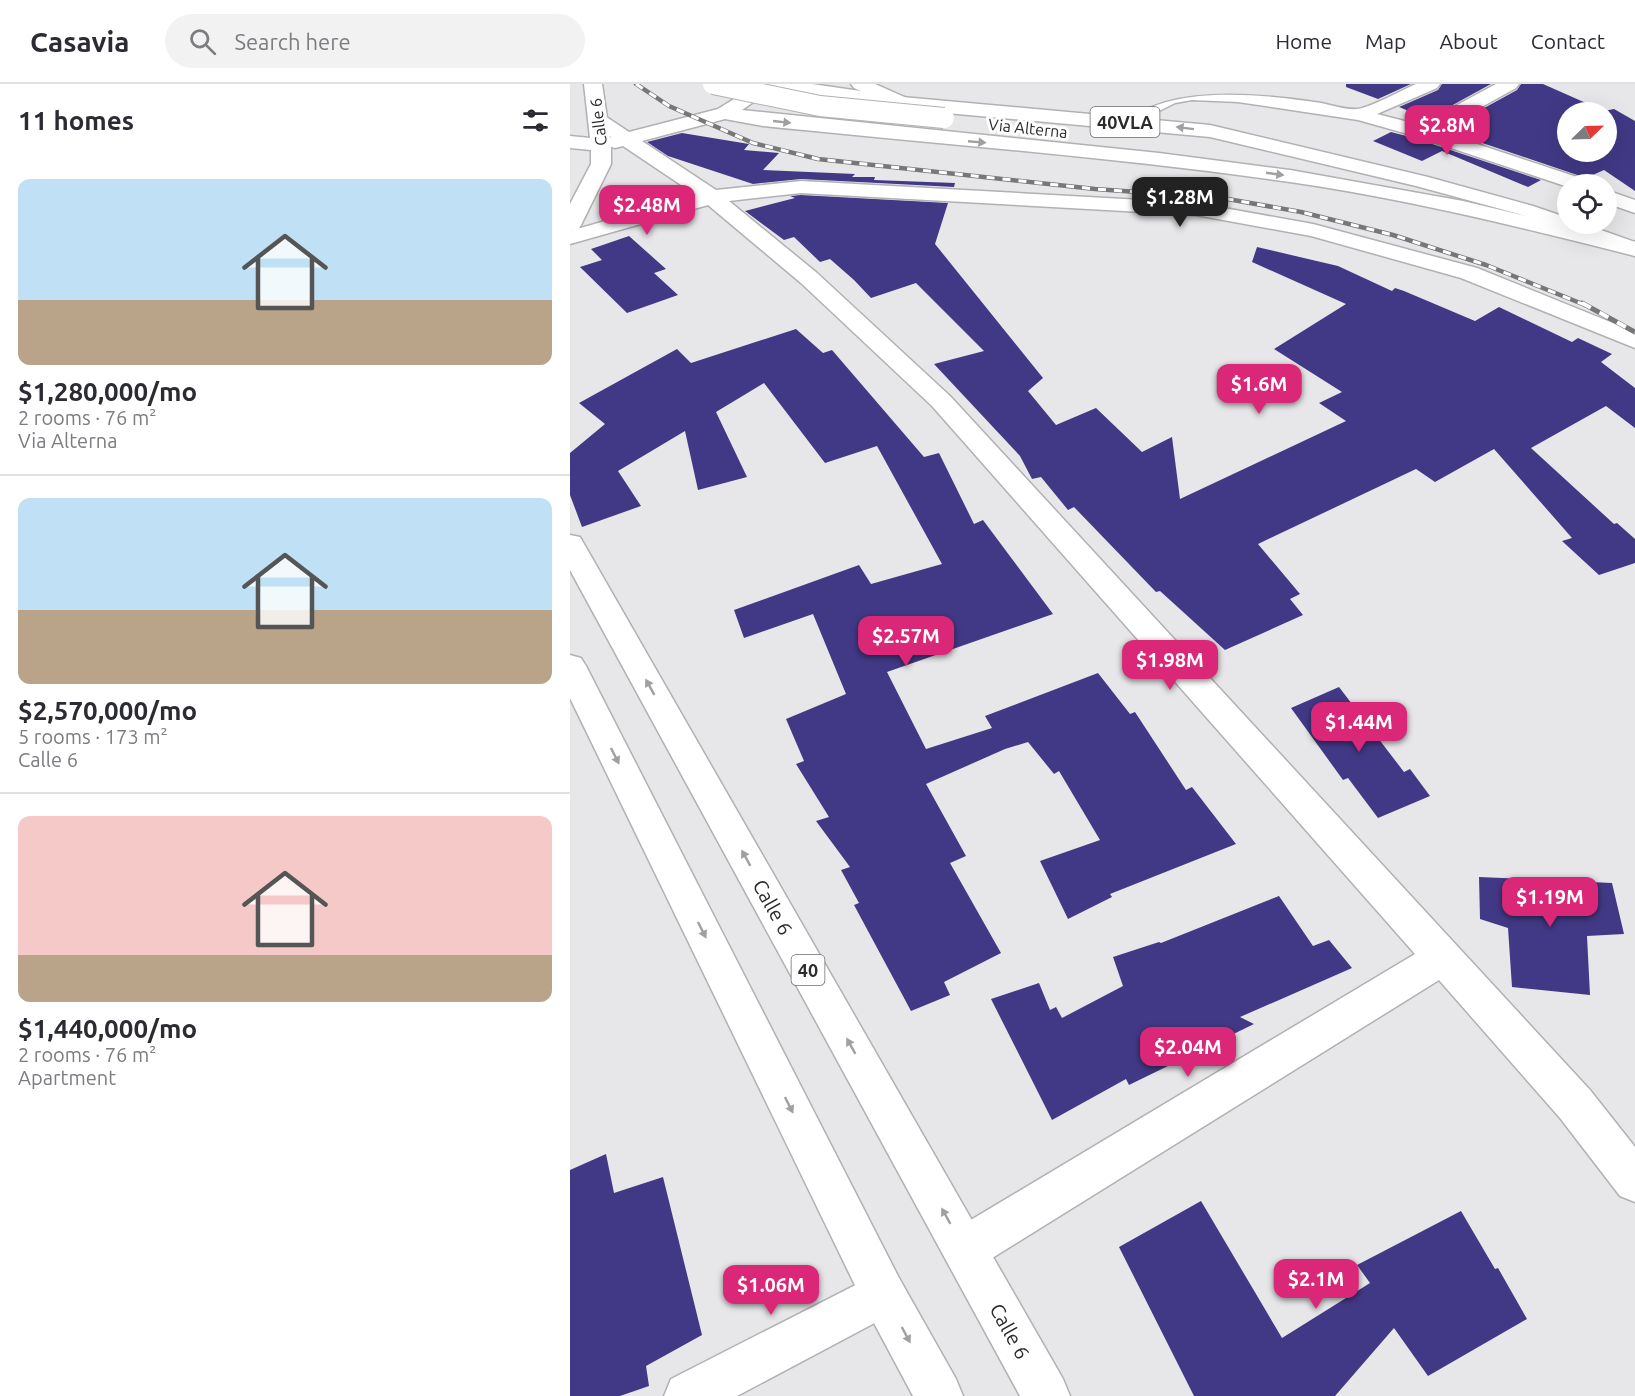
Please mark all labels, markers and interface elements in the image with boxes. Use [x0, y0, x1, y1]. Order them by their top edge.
search box [165, 14, 585, 68]
icon: search [186, 25, 219, 58]
text: Casavia [30, 26, 129, 57]
text: Search here [234, 29, 351, 54]
text: Home [1275, 29, 1332, 53]
text: Map [1365, 29, 1406, 53]
text: About [1439, 29, 1498, 53]
text: Contact [1531, 29, 1605, 53]
street label: Calle 6 [586, 97, 610, 147]
north arrow [1557, 102, 1617, 162]
map controls [1557, 102, 1617, 234]
icon: filters [519, 104, 552, 137]
pin: $2.8M [1405, 105, 1489, 156]
text: 11 homes [18, 106, 134, 135]
road number: 40VLA [1090, 107, 1160, 137]
text: $2.8M [1419, 113, 1475, 136]
street label: Via Alterna [987, 115, 1069, 141]
one-way arrow [773, 118, 792, 127]
one-way arrow [1176, 124, 1195, 133]
one-way arrow [967, 137, 986, 147]
one-way arrow [1265, 169, 1284, 178]
button: locate [1557, 174, 1617, 234]
pin: $1.28M [1131, 177, 1229, 228]
pin: $2.48M [598, 185, 696, 236]
text: $1.28M [1146, 185, 1214, 208]
text: $2.48M [613, 193, 681, 216]
icon: home [231, 218, 339, 326]
pin: $1.6M [1217, 364, 1301, 415]
text: $1.6M [1231, 372, 1287, 395]
text: $1,280,000/mo [18, 377, 197, 406]
text: 2 rooms · 76 m² [18, 406, 156, 429]
text: Via Alterna [18, 429, 117, 452]
icon: home [231, 537, 339, 645]
pin: $2.57M [857, 616, 955, 667]
text: $2.57M [872, 624, 940, 647]
pin: $1.98M [1121, 640, 1219, 691]
text: $1.98M [1136, 648, 1204, 671]
one-way arrow [645, 679, 655, 696]
text: $2,570,000/mo [18, 696, 197, 725]
pin: $1.44M [1310, 702, 1408, 753]
text: $1.44M [1325, 710, 1393, 733]
text: 5 rooms · 173 m² [18, 725, 168, 748]
one-way arrow [610, 747, 620, 764]
text: Calle 6 [18, 748, 78, 771]
one-way arrow [741, 849, 751, 866]
icon: home [231, 855, 339, 963]
street label: Calle 6 [748, 875, 798, 939]
pin: $1.19M [1501, 877, 1599, 928]
text: $1.19M [1516, 885, 1584, 908]
one-way arrow [697, 922, 707, 939]
road number: 40 [792, 955, 824, 985]
text: $1,440,000/mo [18, 1014, 197, 1043]
pin: $2.04M [1139, 1027, 1237, 1078]
text: $2.04M [1154, 1035, 1222, 1058]
one-way arrow [846, 1037, 856, 1054]
text: 2 rooms · 76 m² [18, 1043, 156, 1066]
text: Apartment [18, 1066, 116, 1089]
one-way arrow [784, 1096, 794, 1113]
one-way arrow [941, 1208, 952, 1224]
pin: $2.1M [1274, 1259, 1358, 1310]
pin: $1.06M [722, 1265, 820, 1316]
text: $2.1M [1288, 1267, 1344, 1290]
text: $1.06M [737, 1273, 805, 1296]
street label: Calle 6 [985, 1299, 1035, 1363]
one-way arrow [901, 1327, 911, 1344]

